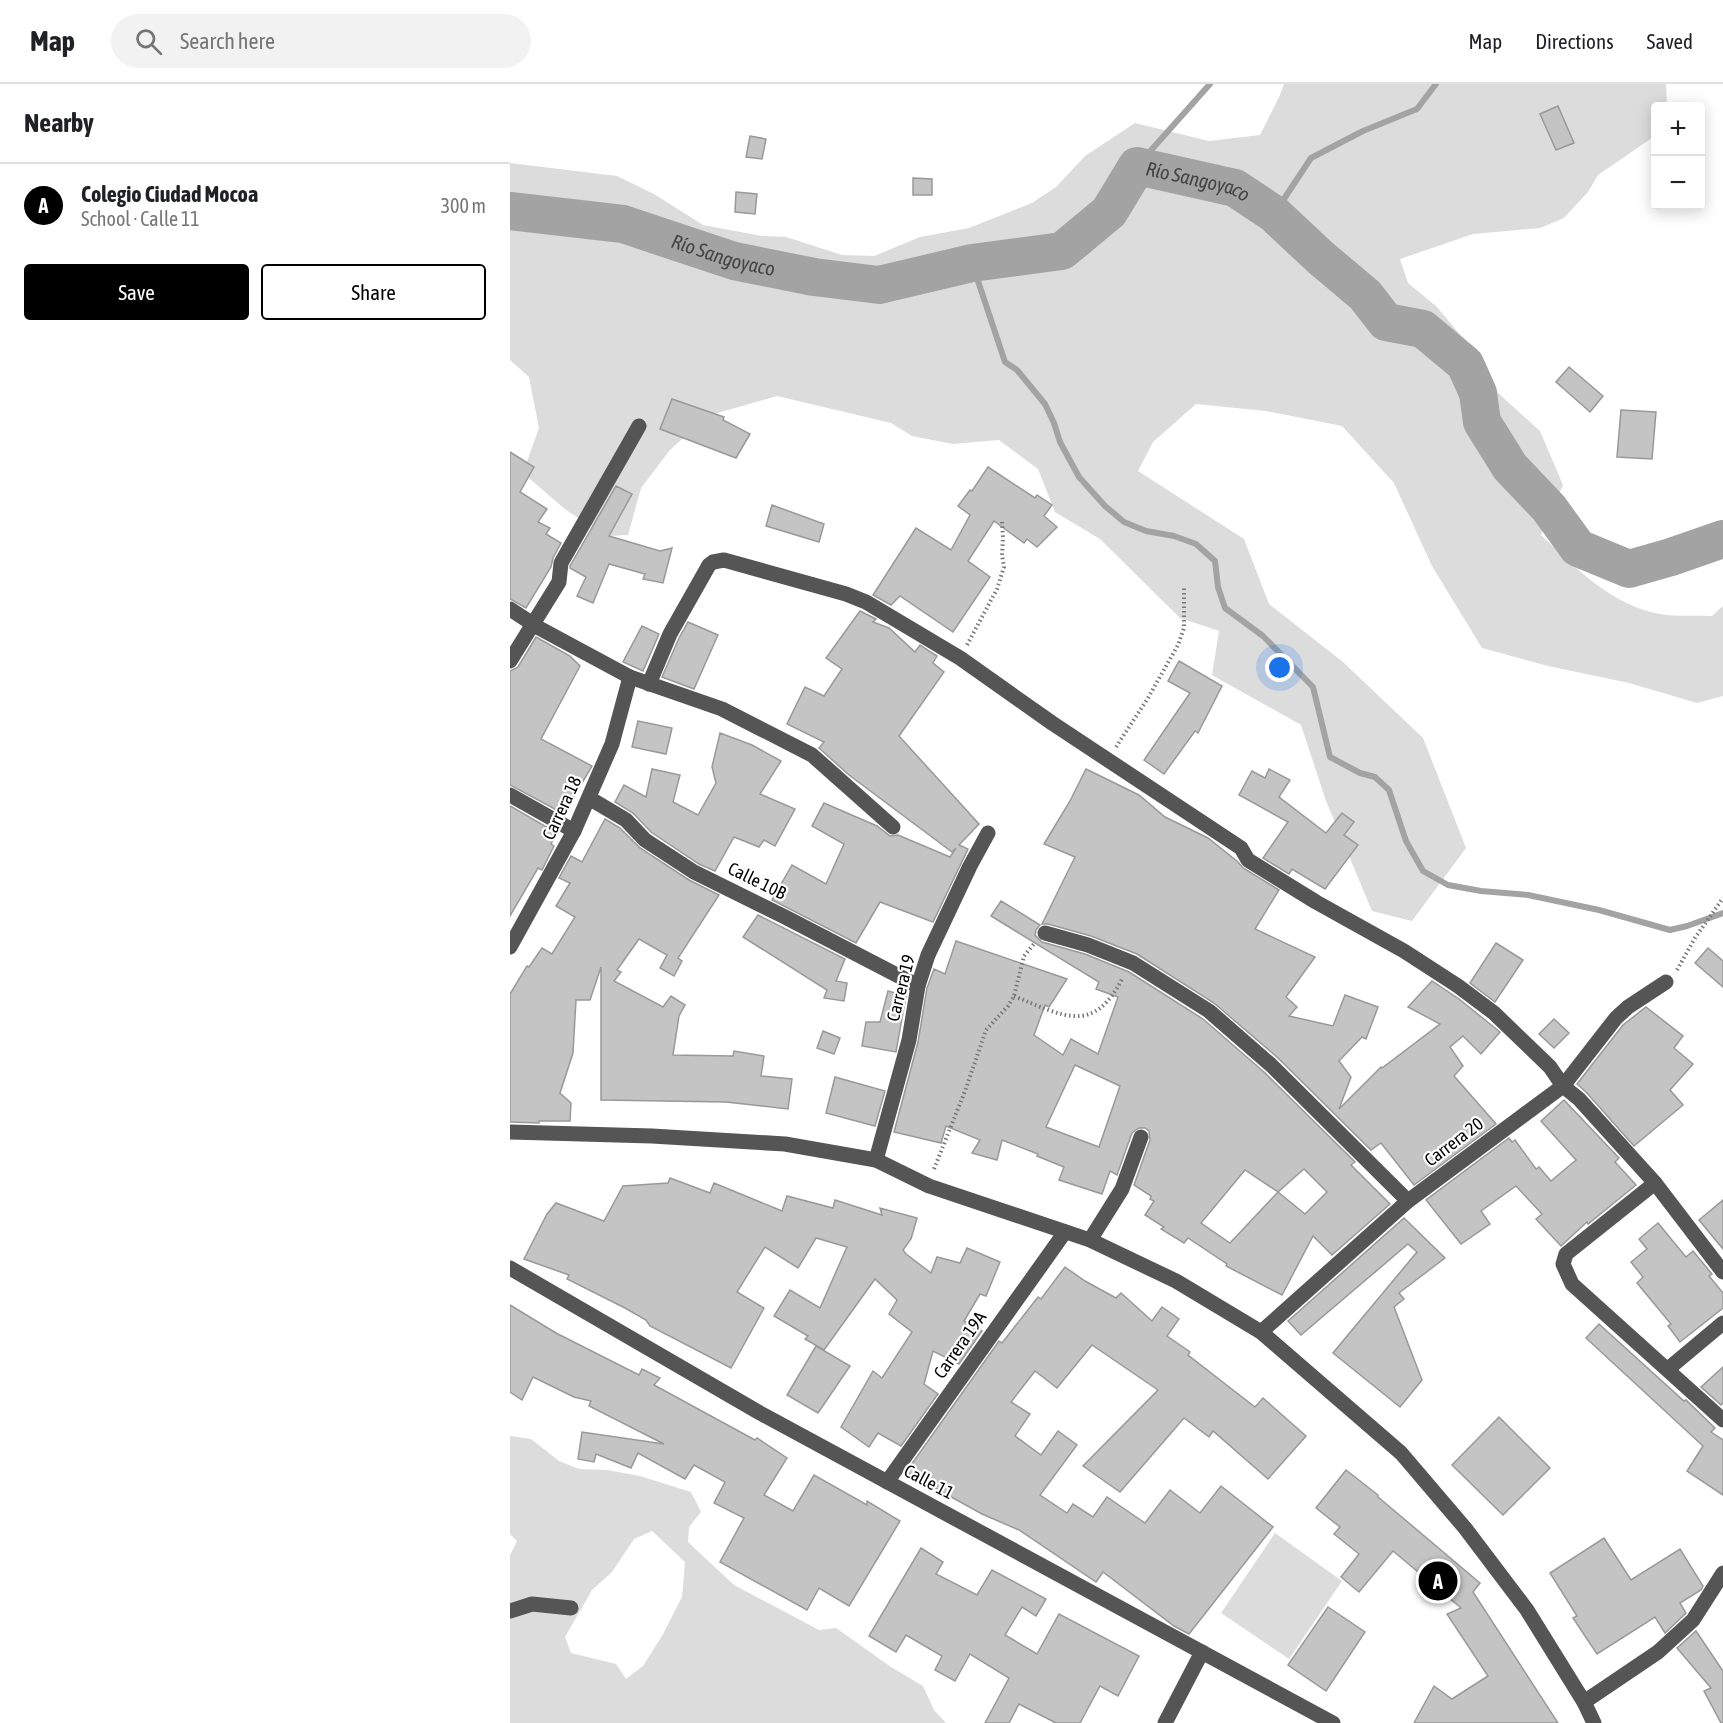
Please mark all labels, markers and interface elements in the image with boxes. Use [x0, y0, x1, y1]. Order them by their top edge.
search box [111, 14, 531, 68]
text: Map [30, 25, 75, 57]
icon: search [132, 25, 165, 58]
text: Search here [180, 28, 275, 54]
text: Map [1468, 29, 1502, 53]
text: Directions [1535, 29, 1614, 53]
text: Saved [1647, 29, 1693, 53]
map controls [1651, 102, 1705, 210]
button: + [1651, 102, 1705, 156]
text: Nearby [24, 108, 94, 138]
water label: Río Sangoyaco [1144, 156, 1255, 206]
button: − [1651, 156, 1705, 210]
text: Colegio Ciudad Mocoa [81, 181, 258, 207]
text: A [39, 194, 48, 217]
text: 300 m [441, 194, 486, 217]
text: School · Calle 11 [81, 207, 200, 230]
water label: Río Sangoyaco [669, 229, 777, 280]
button: Save [24, 264, 249, 320]
button: Share [261, 264, 486, 320]
your location [1265, 653, 1294, 682]
street label: Carrera 18 [538, 773, 585, 843]
street label: Calle 10B [725, 858, 790, 904]
street label: Carrera 19 [882, 952, 919, 1023]
street label: Carrera 20 [1420, 1113, 1487, 1170]
street label: Carrera 19A [929, 1307, 990, 1382]
street label: Calle 11 [901, 1460, 958, 1503]
pin: A [1418, 1558, 1458, 1604]

